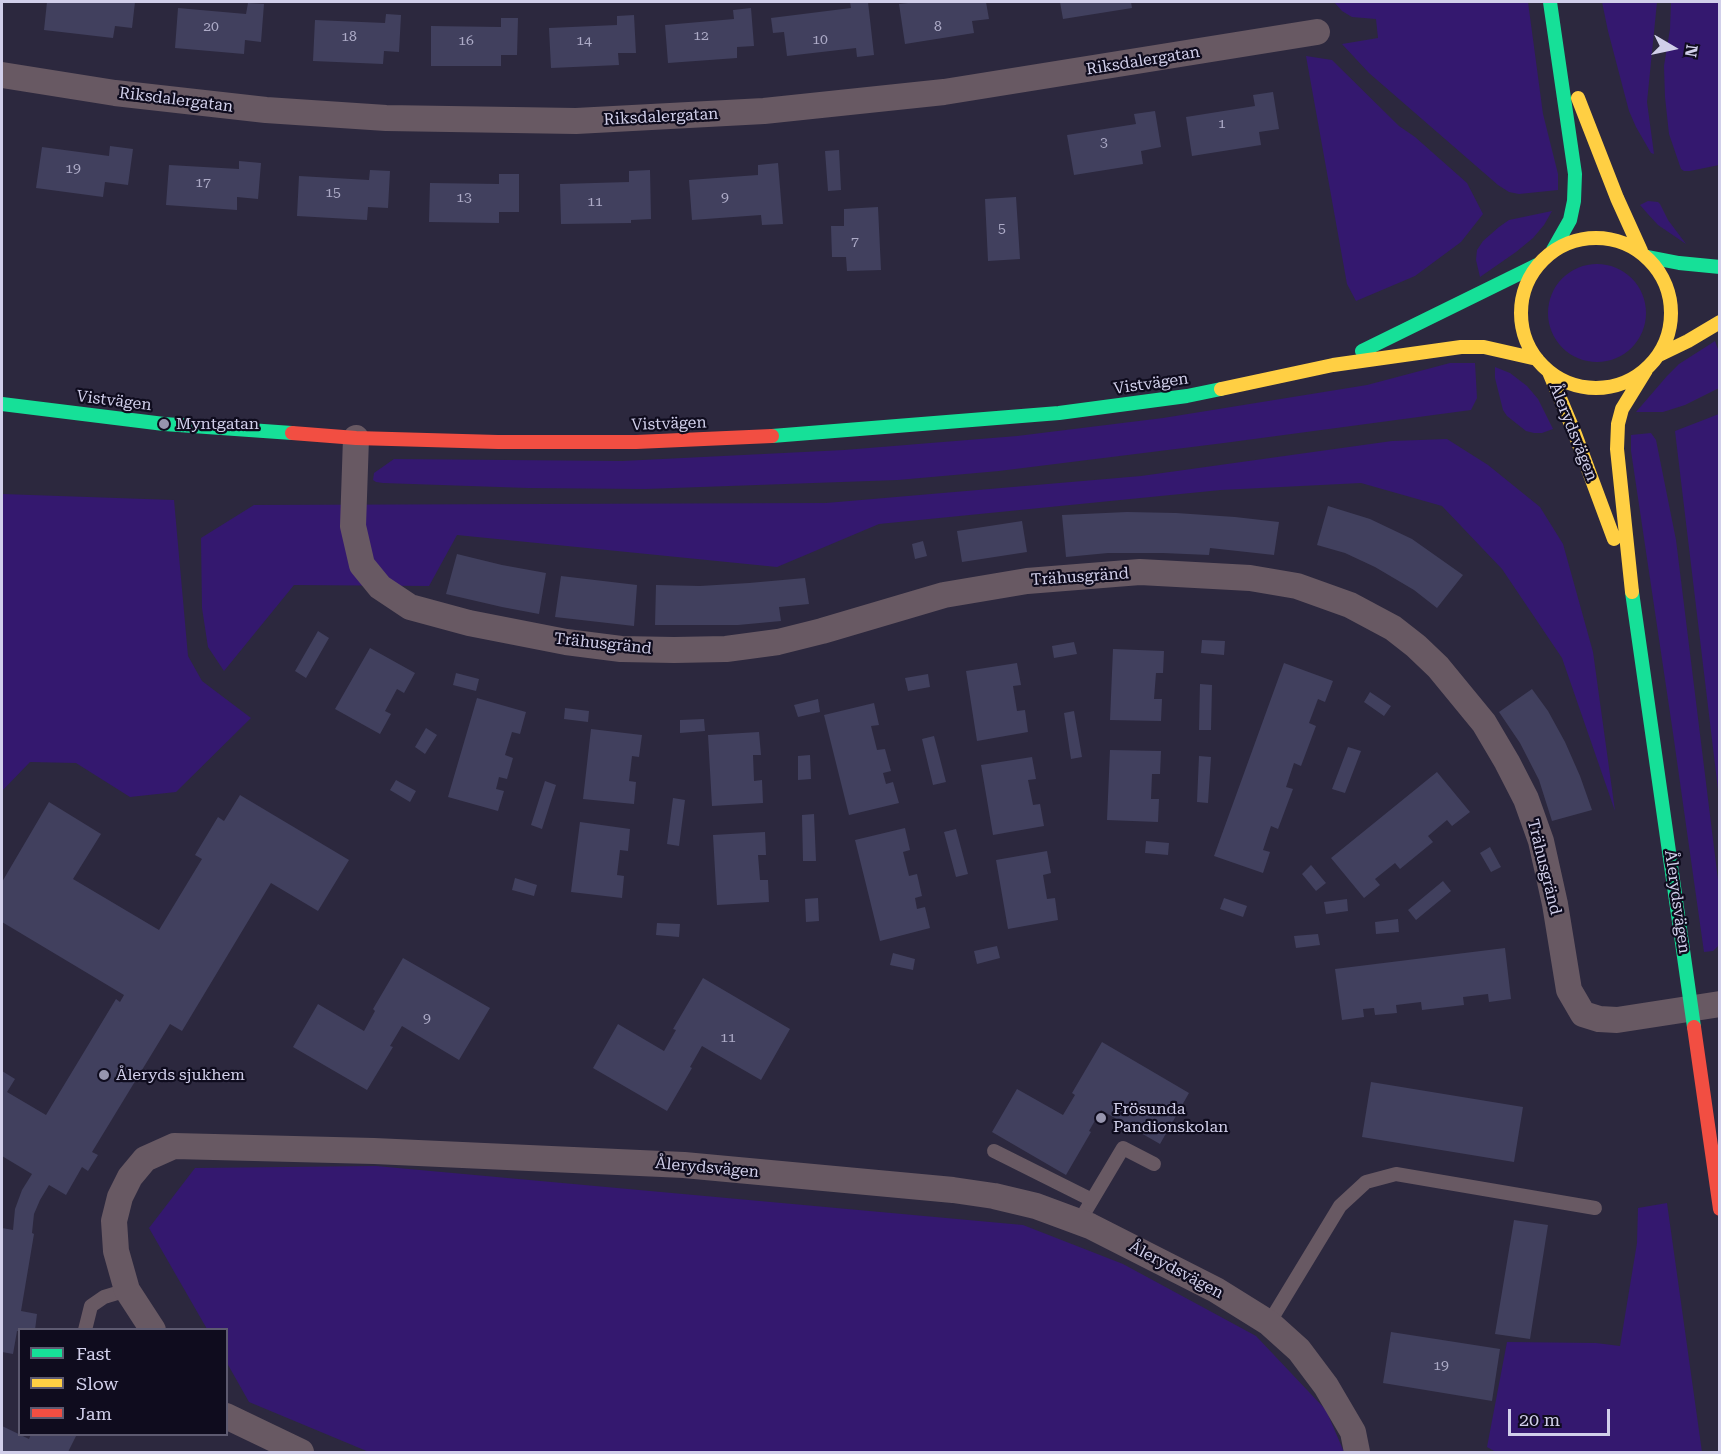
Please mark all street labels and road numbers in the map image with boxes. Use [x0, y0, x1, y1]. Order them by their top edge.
street label: Riksdalergatan [1085, 43, 1201, 79]
street label: Riksdalergatan [118, 83, 234, 117]
street label: Riksdalergatan [603, 104, 719, 130]
street label: Vistvägen [1112, 369, 1190, 399]
street label: Ålerydsvägen [1545, 380, 1601, 484]
street label: Vistvägen [75, 387, 153, 415]
street label: Vistvägen [631, 413, 707, 435]
street label: Trähusgränd [1030, 564, 1130, 590]
street label: Trähusgränd [553, 629, 653, 659]
street label: Trähusgränd [1523, 817, 1565, 917]
street label: Ålerydsvägen [1660, 849, 1694, 955]
street label: Ålerydsvägen [654, 1154, 760, 1182]
street label: Ålerydsvägen [1125, 1237, 1227, 1303]

